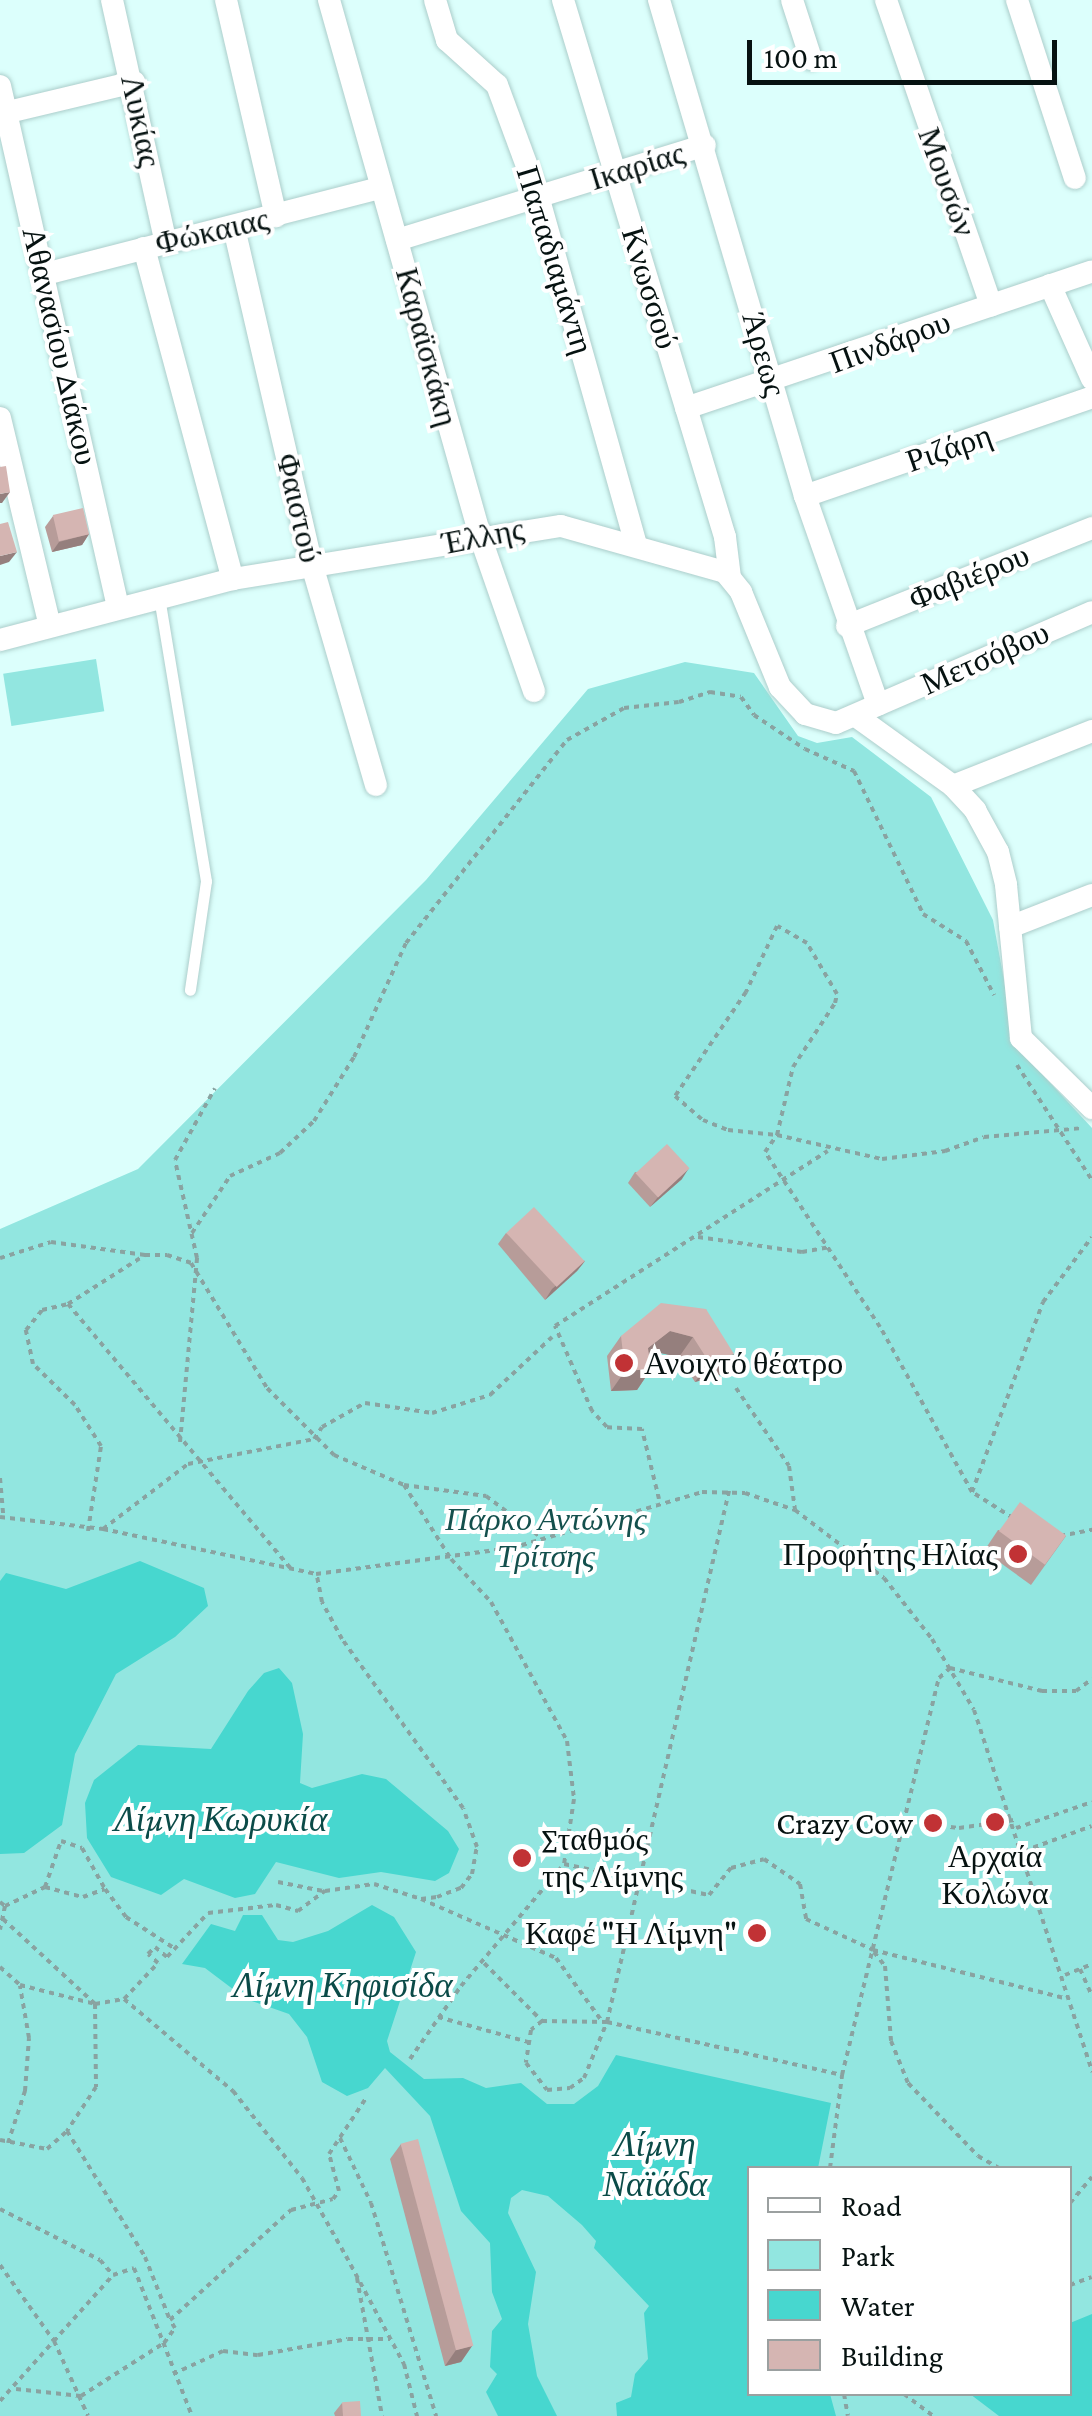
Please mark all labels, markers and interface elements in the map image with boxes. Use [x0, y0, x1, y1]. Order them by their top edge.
scale bar [752, 20, 1062, 82]
text: 100 m [764, 41, 838, 74]
street label: Λυκίας [113, 71, 169, 171]
street label: Μουσών [910, 122, 984, 242]
street label: Ικαρίας [585, 133, 689, 199]
street label: Παπαδιαμάντη [508, 161, 602, 359]
street label: Φώκαιας [152, 199, 272, 263]
street label: Αθανασίου Διάκου [14, 223, 106, 469]
street label: Κνωσσού [613, 223, 687, 353]
street label: Καραϊσκάκη [387, 263, 467, 431]
street label: Πινδάρου [824, 302, 956, 382]
street label: Άρεως [734, 307, 794, 401]
street label: Ριζάρη [901, 416, 997, 480]
street label: Φαιστού [268, 450, 330, 566]
street label: Έλλης [439, 509, 527, 563]
street label: Φαβιέρου [903, 536, 1035, 618]
street label: Μετσόβου [915, 613, 1055, 703]
place label: Ανοιχτό θέατρο [644, 1344, 843, 1382]
marker: Ανοιχτό θέατρο [613, 1352, 635, 1374]
park label: Πάρκο Αντώνης Τρίτσης [445, 1501, 647, 1576]
place label: Προφήτης Ηλίας [783, 1535, 998, 1573]
marker: Προφήτης Ηλίας [1007, 1543, 1029, 1565]
water label: Λίμνη Κωρυκία [115, 1799, 327, 1841]
place label: Crazy Cow [776, 1804, 913, 1842]
marker: Αρχαία Κολώνα [984, 1811, 1006, 1833]
marker: Crazy Cow [922, 1812, 944, 1834]
place label: Σταθμός της Λίμνης [542, 1821, 683, 1896]
place label: Αρχαία Κολώνα [942, 1838, 1048, 1913]
marker: Σταθμός της Λίμνης [511, 1847, 533, 1869]
place label: Καφέ "Η Λίμνη" [525, 1914, 737, 1952]
marker: Καφέ "Η Λίμνη" [746, 1922, 768, 1944]
water label: Λίμνη Κηφισίδα [233, 1965, 453, 2007]
water label: Λίμνη Ναϊάδα [603, 2124, 707, 2206]
legend [747, 2166, 1072, 2396]
text: Road [841, 2189, 902, 2222]
text: Park [841, 2239, 894, 2272]
text: Water [841, 2289, 915, 2322]
text: Building [841, 2339, 943, 2372]

